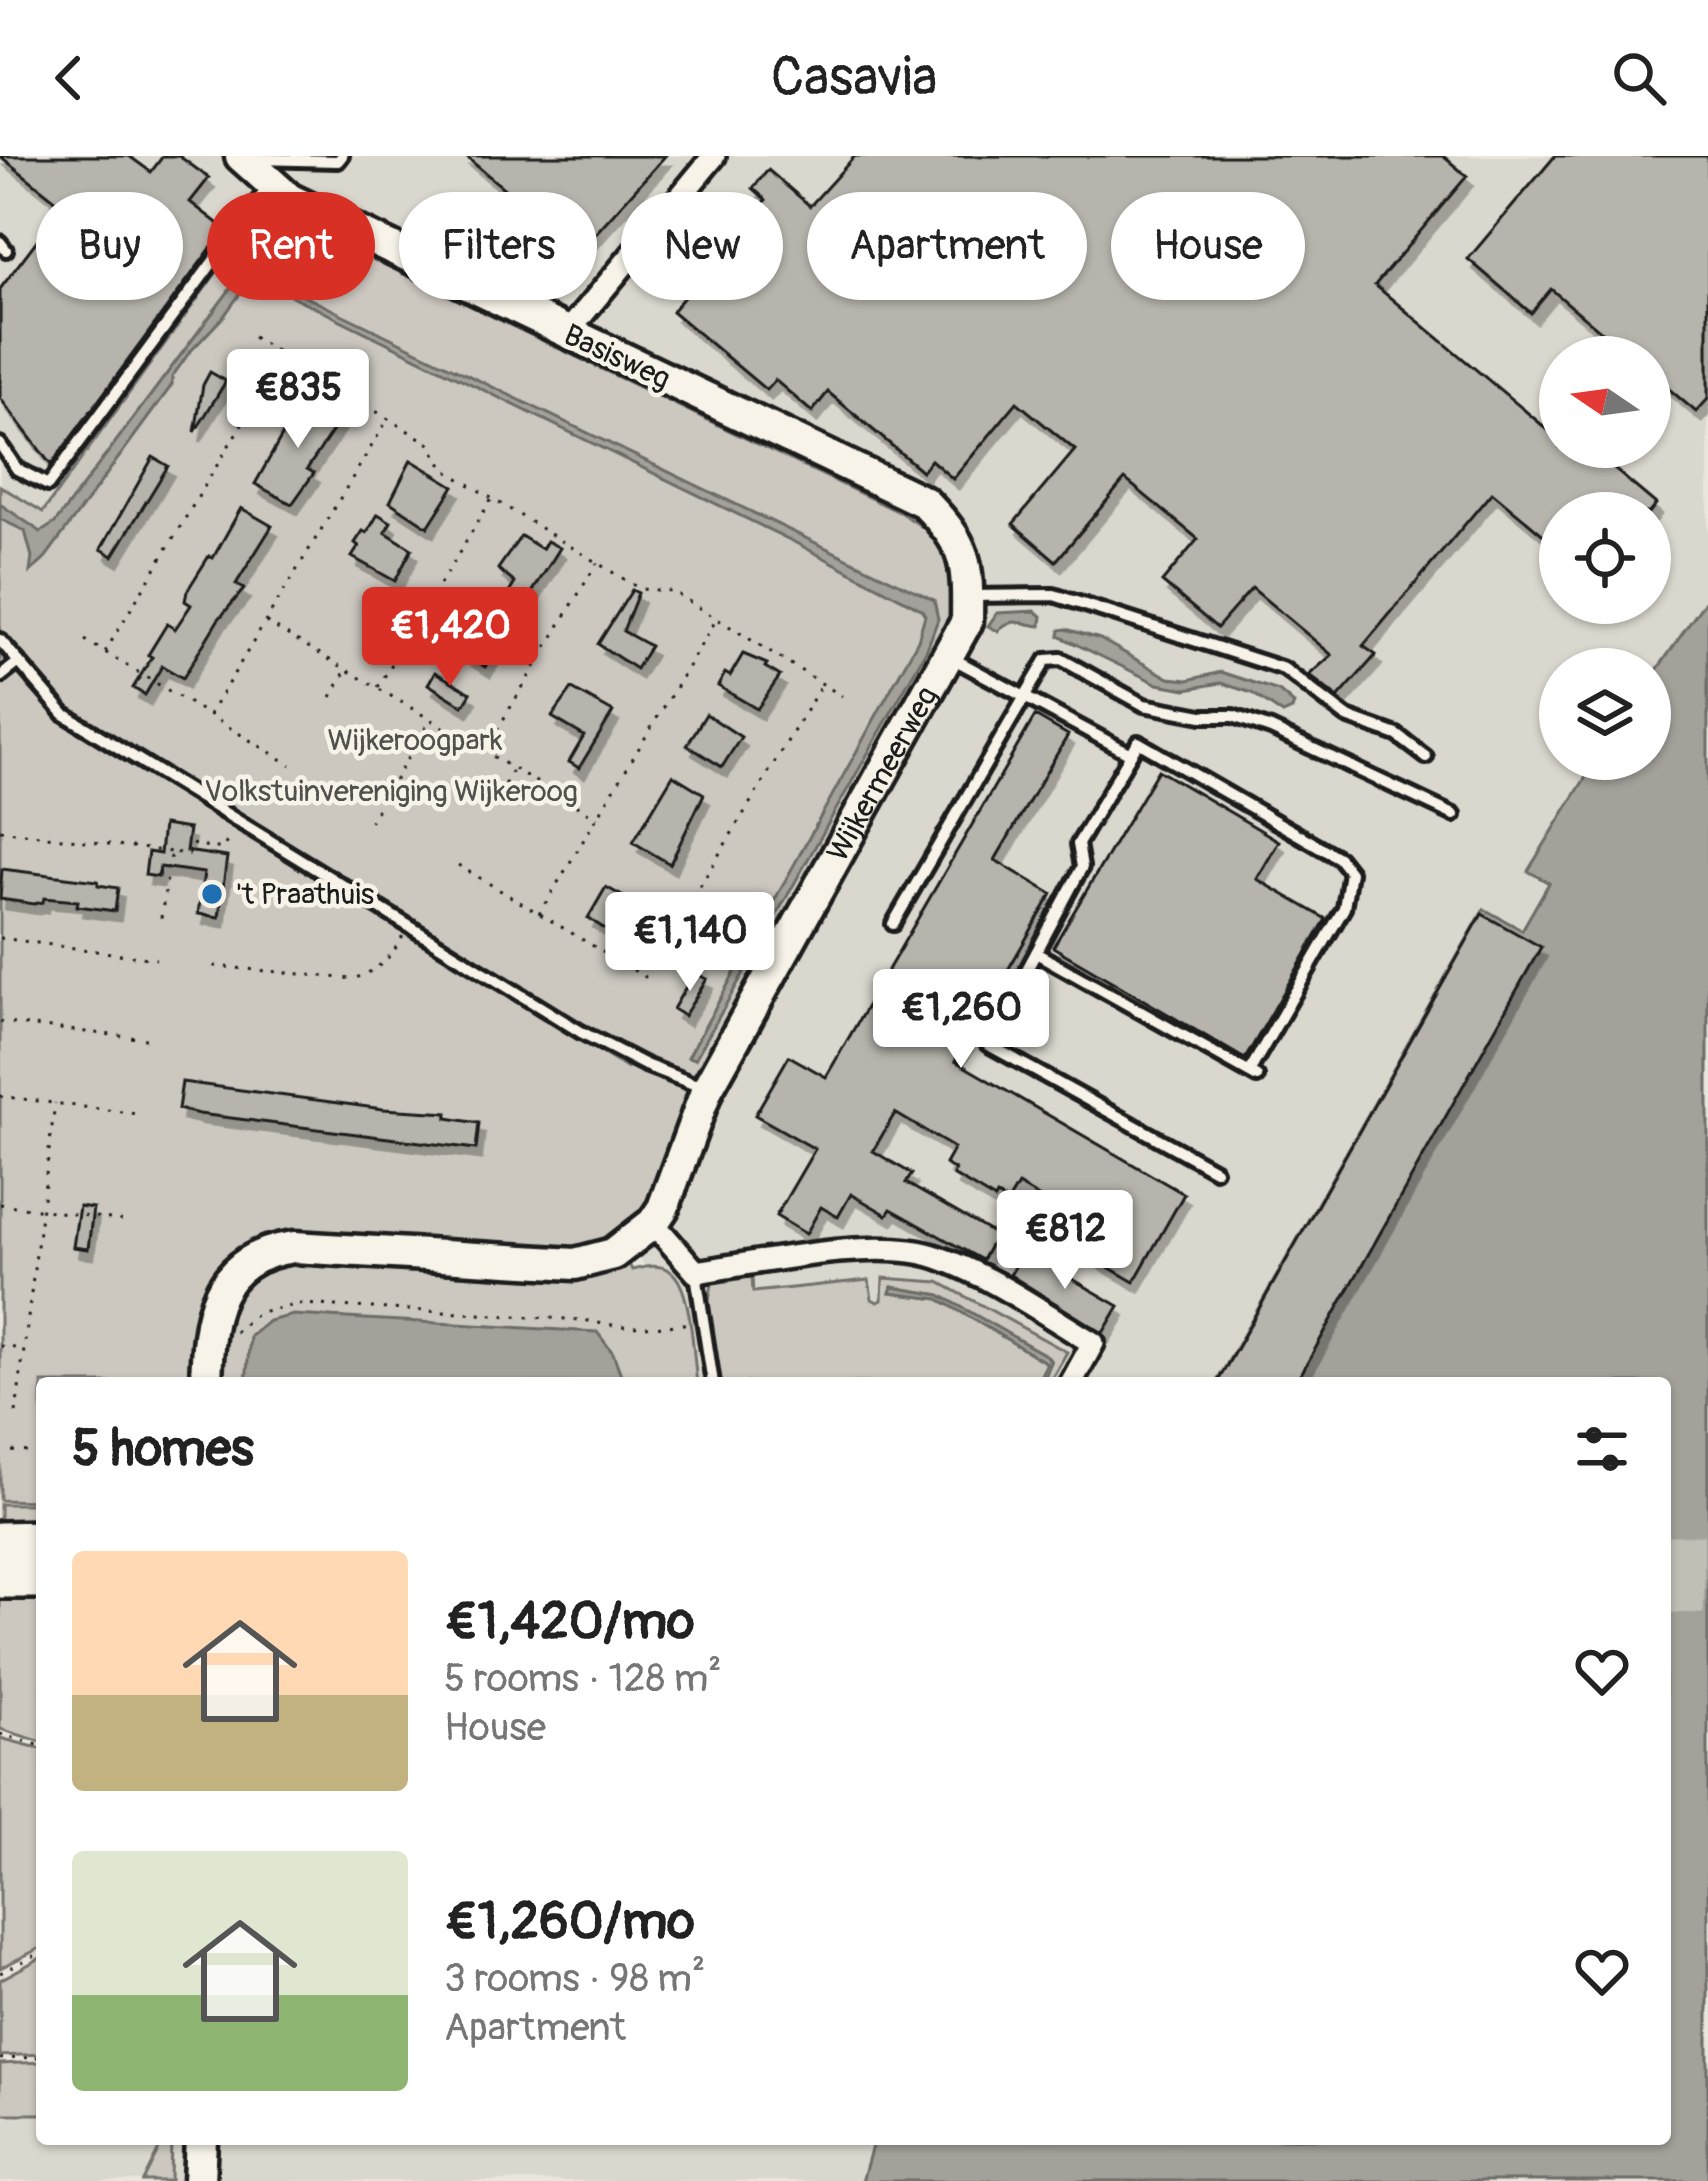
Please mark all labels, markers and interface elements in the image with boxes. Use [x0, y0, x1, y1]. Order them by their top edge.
text: Casavia [771, 44, 937, 112]
icon: back [36, 45, 102, 111]
icon: search [1606, 45, 1672, 111]
chip: Buy [36, 192, 183, 300]
chip: Rent [207, 192, 375, 300]
chip: Filters [399, 192, 597, 300]
chip: New [621, 192, 783, 300]
chip: Apartment [807, 192, 1087, 300]
chip: House [1111, 192, 1305, 300]
street label: Basisweg [558, 316, 676, 398]
north arrow [1539, 336, 1671, 468]
map controls [1539, 336, 1671, 780]
pin: €835 [227, 349, 369, 451]
text: €835 [254, 363, 342, 412]
button: locate [1539, 492, 1671, 624]
pin: €1,420 [352, 587, 548, 689]
text: €1,420 [389, 601, 511, 650]
button: layers [1539, 648, 1671, 780]
street label: Wijkermeerweg [819, 680, 945, 868]
park label: Wijkeroogpark [327, 722, 503, 759]
park label: Volkstuinvereniging Wijkeroog [204, 773, 578, 810]
place label: 't Praathuis [236, 876, 374, 913]
marker: 't Praathuis [199, 881, 225, 907]
pin: €1,140 [592, 892, 788, 994]
text: €1,140 [632, 906, 748, 955]
pin: €1,260 [863, 969, 1059, 1071]
text: €1,260 [900, 983, 1022, 1032]
pin: €812 [994, 1190, 1136, 1292]
text: €812 [1024, 1204, 1106, 1253]
icon: filters [1569, 1416, 1635, 1482]
text: 5 homes [72, 1417, 254, 1481]
text: €1,420/mo [444, 1590, 694, 1654]
icon: home [168, 1599, 312, 1743]
icon: heart [1569, 1638, 1635, 1704]
text: 5 rooms · 128 m² [444, 1654, 722, 1703]
text: House [444, 1703, 546, 1752]
text: €1,260/mo [444, 1890, 695, 1954]
icon: home [168, 1899, 312, 2043]
icon: heart [1569, 1938, 1635, 2004]
text: 3 rooms · 98 m² [444, 1954, 705, 2003]
text: Apartment [444, 2003, 626, 2052]

